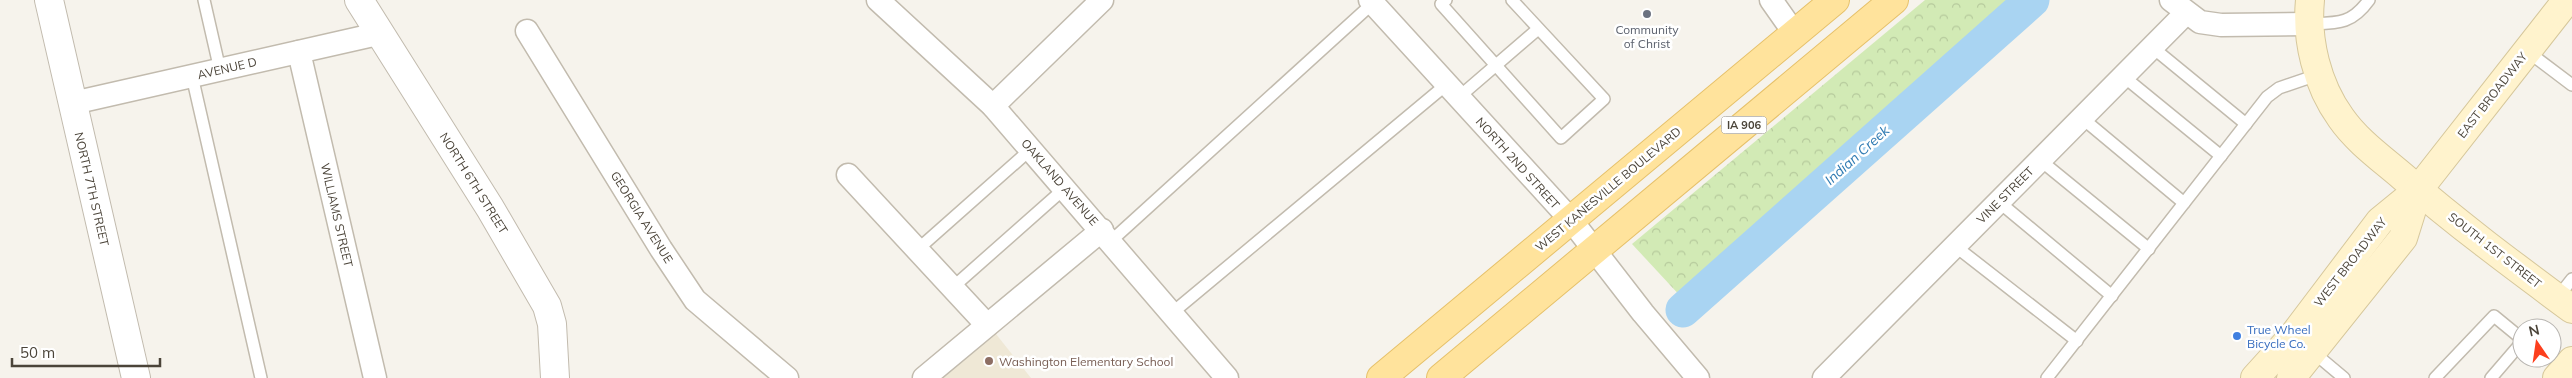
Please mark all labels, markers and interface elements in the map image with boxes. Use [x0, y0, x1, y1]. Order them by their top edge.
marker: Community of Christ [1641, 8, 1653, 20]
place label: Community of Christ [1615, 22, 1679, 51]
street label: EAST BROADWAY [2454, 49, 2530, 141]
street label: AVENUE D [196, 54, 258, 82]
street label: NORTH 2ND STREET [1473, 114, 1564, 212]
road number: IA 906 [1722, 116, 1766, 134]
water label: Indian Creek [1821, 121, 1894, 189]
street label: WEST KANESVILLE BOULEVARD [1532, 124, 1684, 254]
street label: NORTH 7TH STREET [72, 130, 113, 248]
street label: NORTH 6TH STREET [437, 130, 512, 237]
street label: OAKLAND AVENUE [1018, 136, 1102, 228]
street label: WILLIAMS STREET [318, 161, 356, 269]
street label: VINE STREET [1973, 163, 2037, 227]
street label: GEORGIA AVENUE [608, 168, 676, 266]
street label: SOUTH 1ST STREET [2445, 209, 2545, 291]
street label: WEST BROADWAY [2311, 214, 2390, 310]
north arrow [2512, 318, 2562, 368]
text: N [2527, 320, 2541, 340]
place label: True Wheel Bicycle Co. [2247, 322, 2311, 351]
marker: True Wheel Bicycle Co. [2231, 330, 2243, 342]
scale bar [12, 336, 160, 368]
text: 50 m [20, 343, 55, 362]
place label: Washington Elementary School [999, 354, 1173, 369]
marker: Washington Elementary School [983, 355, 995, 367]

